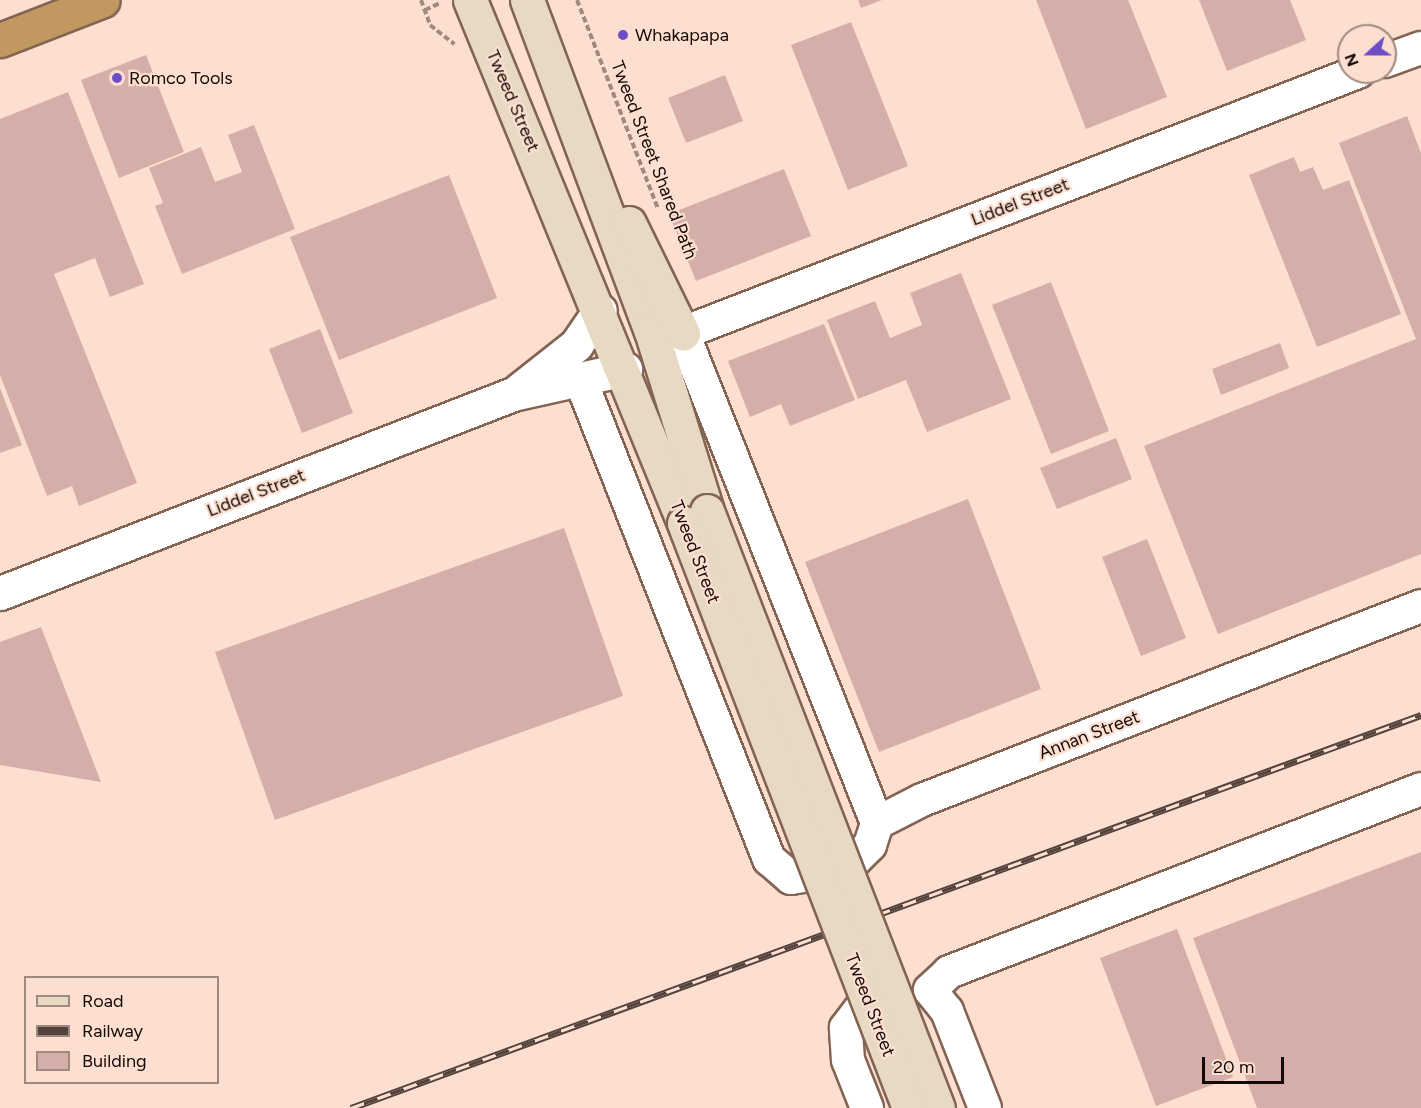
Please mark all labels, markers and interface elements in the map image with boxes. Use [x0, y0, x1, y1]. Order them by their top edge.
place label: Whakapapa [635, 24, 729, 46]
north arrow [1337, 24, 1397, 84]
marker: Whakapapa [616, 28, 630, 42]
street label: Tweed Street [482, 47, 544, 155]
text: N [1341, 51, 1363, 69]
street label: Tweed Street Shared Path [606, 58, 702, 262]
place label: Romco Tools [129, 67, 233, 89]
marker: Romco Tools [110, 71, 124, 85]
street label: Liddel Street [968, 173, 1072, 231]
street label: Liddel Street [204, 464, 308, 522]
street label: Tweed Street [665, 497, 725, 607]
street label: Annan Street [1035, 706, 1143, 764]
street label: Tweed Street [840, 950, 900, 1060]
legend [24, 976, 219, 1084]
text: Road [82, 990, 123, 1012]
text: Railway [82, 1020, 143, 1042]
scale bar [1205, 1045, 1288, 1083]
text: Building [82, 1050, 147, 1072]
text: 20 m [1213, 1056, 1254, 1078]

